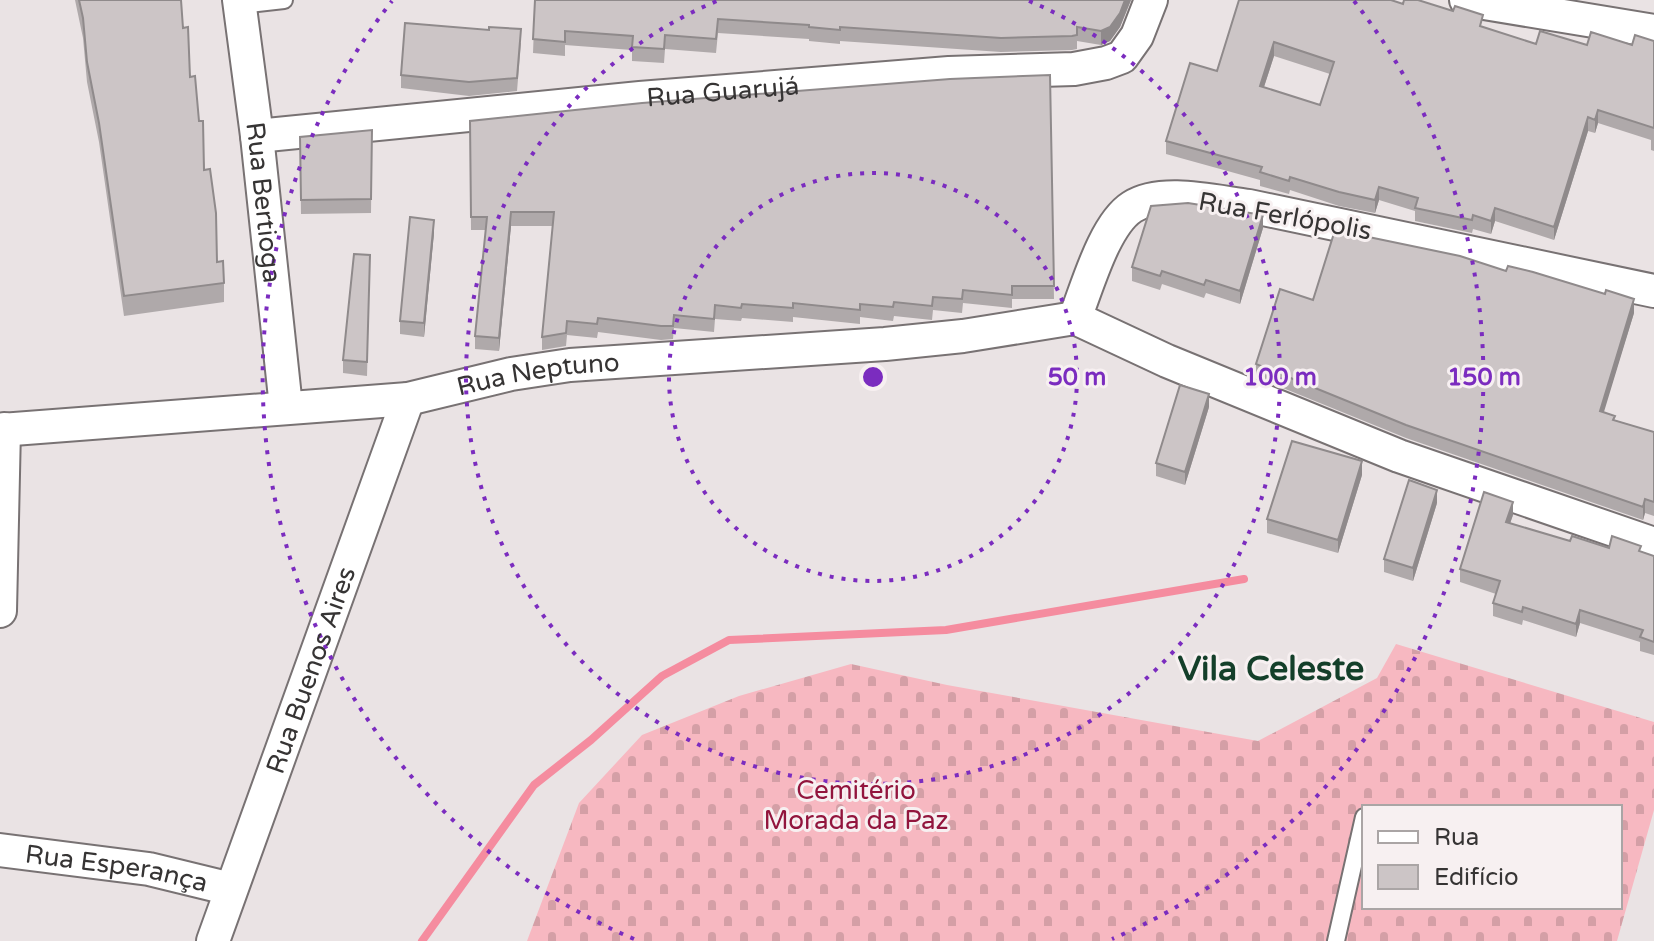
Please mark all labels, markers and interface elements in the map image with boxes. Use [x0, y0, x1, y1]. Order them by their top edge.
street label: Rua Guarujá [645, 70, 800, 113]
street label: Rua Bertioga [240, 120, 288, 284]
street label: Rua Ferlópolis [1196, 186, 1374, 246]
street label: Rua Neptuno [453, 346, 620, 402]
centre of rings [859, 363, 887, 391]
text: 50 m [1048, 363, 1106, 392]
text: 100 m [1243, 363, 1317, 392]
text: 150 m [1447, 363, 1521, 392]
street label: Rua Buenos Aires [259, 562, 362, 778]
district label: Vila Celeste [1178, 649, 1364, 690]
park label: Cemitério Morada da Paz [763, 775, 949, 836]
legend [1362, 805, 1622, 909]
text: Rua [1434, 823, 1479, 852]
street label: Rua Esperança [23, 838, 211, 898]
text: Edifício [1434, 863, 1519, 892]

